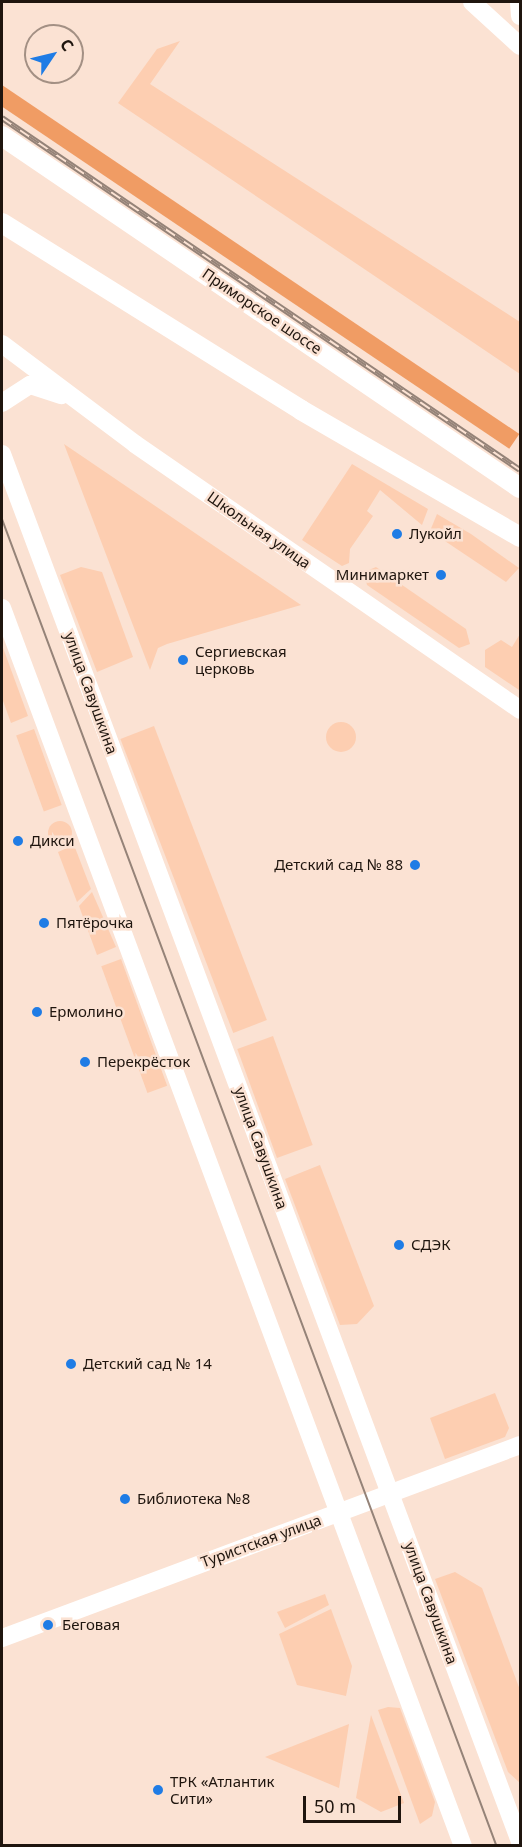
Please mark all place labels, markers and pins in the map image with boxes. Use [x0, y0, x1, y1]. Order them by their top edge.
place label: Лукойл [409, 525, 462, 543]
marker: Лукойл [390, 527, 404, 541]
place label: Минимаркет [336, 566, 429, 584]
marker: Минимаркет [434, 568, 448, 582]
place label: Сергиевская церковь [195, 642, 287, 677]
marker: Сергиевская церковь [176, 653, 190, 667]
place label: Дикси [30, 832, 75, 850]
marker: Дикси [11, 834, 25, 848]
place label: Детский сад № 88 [274, 856, 403, 874]
marker: Детский сад № 88 [408, 858, 422, 872]
place label: Пятёрочка [56, 914, 133, 932]
marker: Пятёрочка [37, 916, 51, 930]
place label: Ермолино [49, 1003, 123, 1021]
marker: Ермолино [30, 1005, 44, 1019]
place label: Перекрёсток [97, 1053, 190, 1071]
marker: Перекрёсток [78, 1055, 92, 1069]
place label: СДЭК [411, 1236, 451, 1254]
marker: СДЭК [392, 1238, 406, 1252]
place label: Детский сад № 14 [83, 1355, 212, 1373]
marker: Детский сад № 14 [64, 1357, 78, 1371]
place label: Библиотека №8 [137, 1490, 250, 1508]
marker: Библиотека №8 [118, 1492, 132, 1506]
marker: Беговая [39, 1616, 57, 1634]
place label: Беговая [62, 1616, 120, 1634]
place label: ТРК «Атлантик Сити» [170, 1772, 274, 1807]
marker: ТРК «Атлантик Сити» [151, 1783, 165, 1797]

